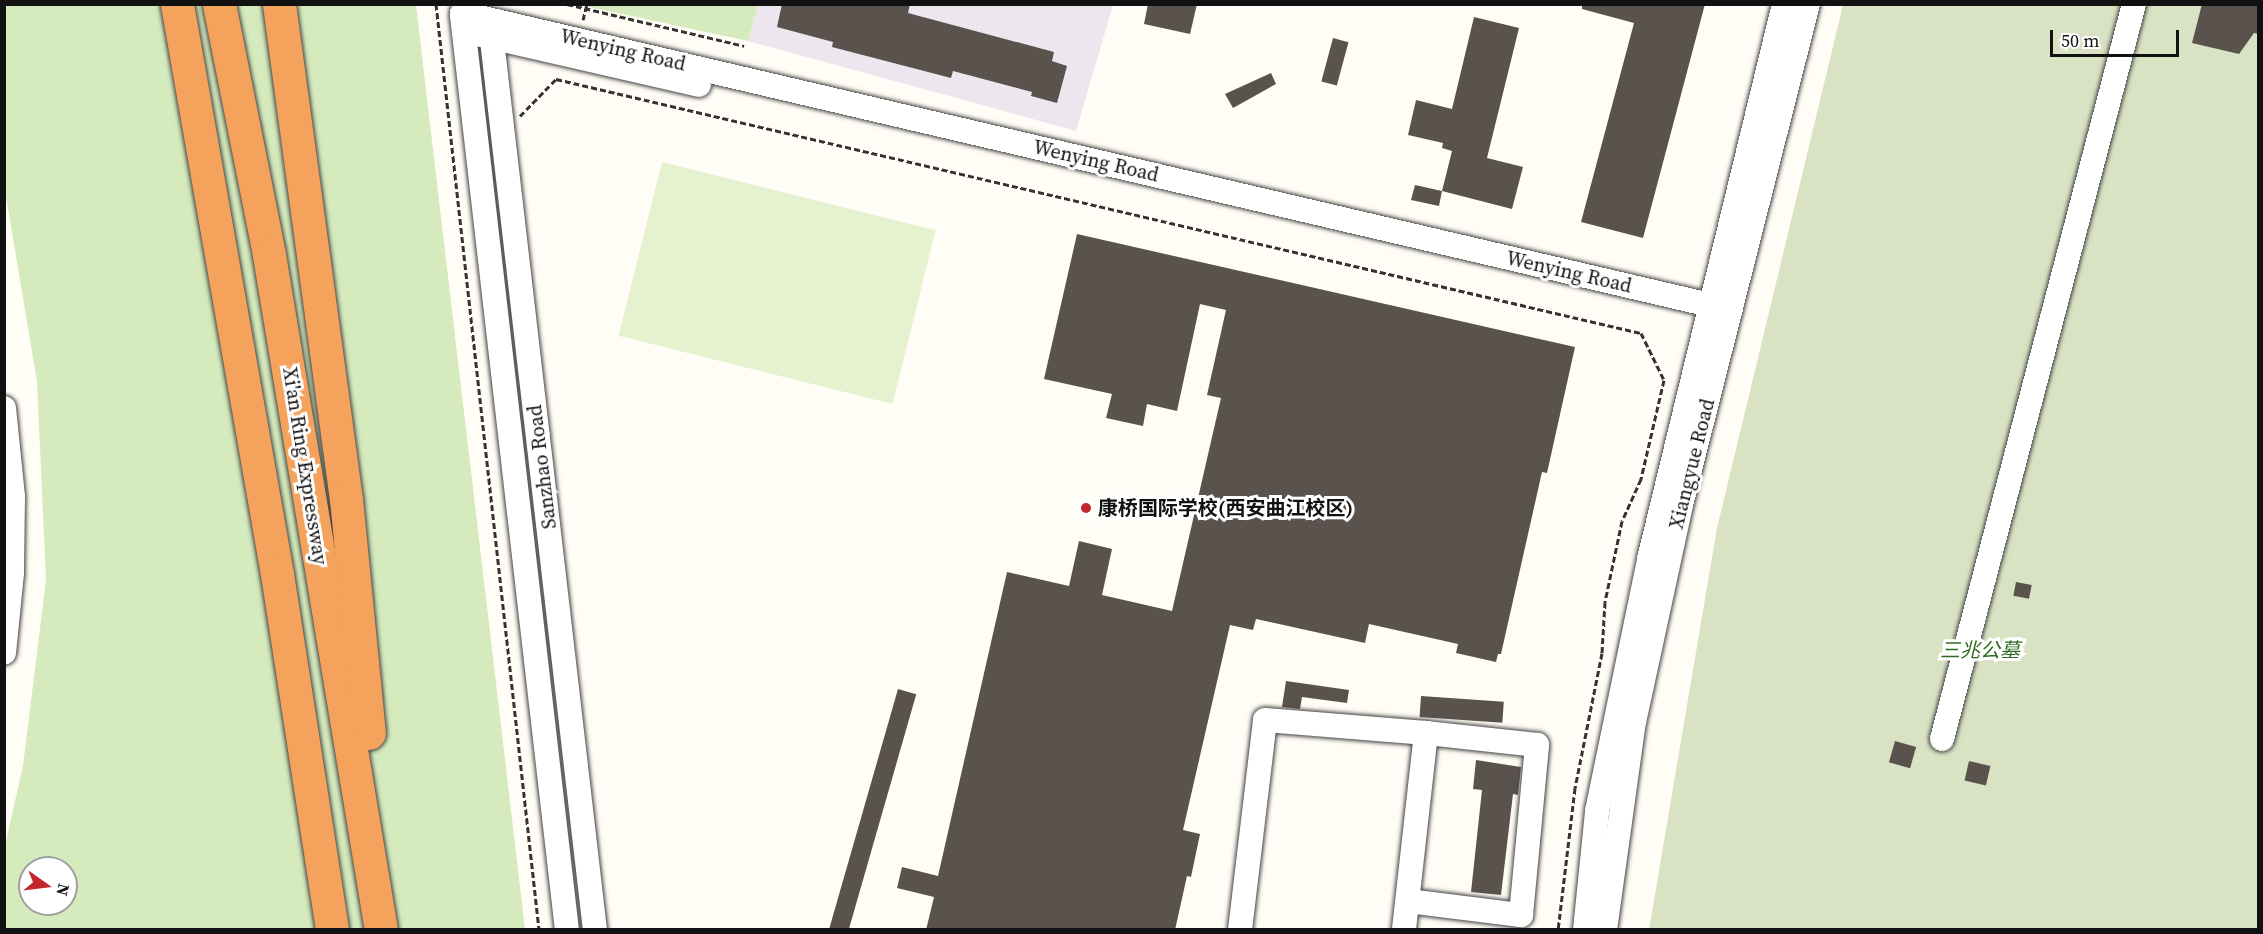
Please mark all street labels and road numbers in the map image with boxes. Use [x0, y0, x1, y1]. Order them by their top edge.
street label: Wenying Road [558, 24, 688, 76]
street label: Wenying Road [1031, 135, 1161, 187]
street label: Wenying Road [1504, 246, 1634, 298]
street label: Xi'an Ring Expressway [278, 365, 332, 567]
street label: Xiangyue Road [1664, 396, 1720, 532]
street label: Sanzhao Road [522, 404, 562, 530]

